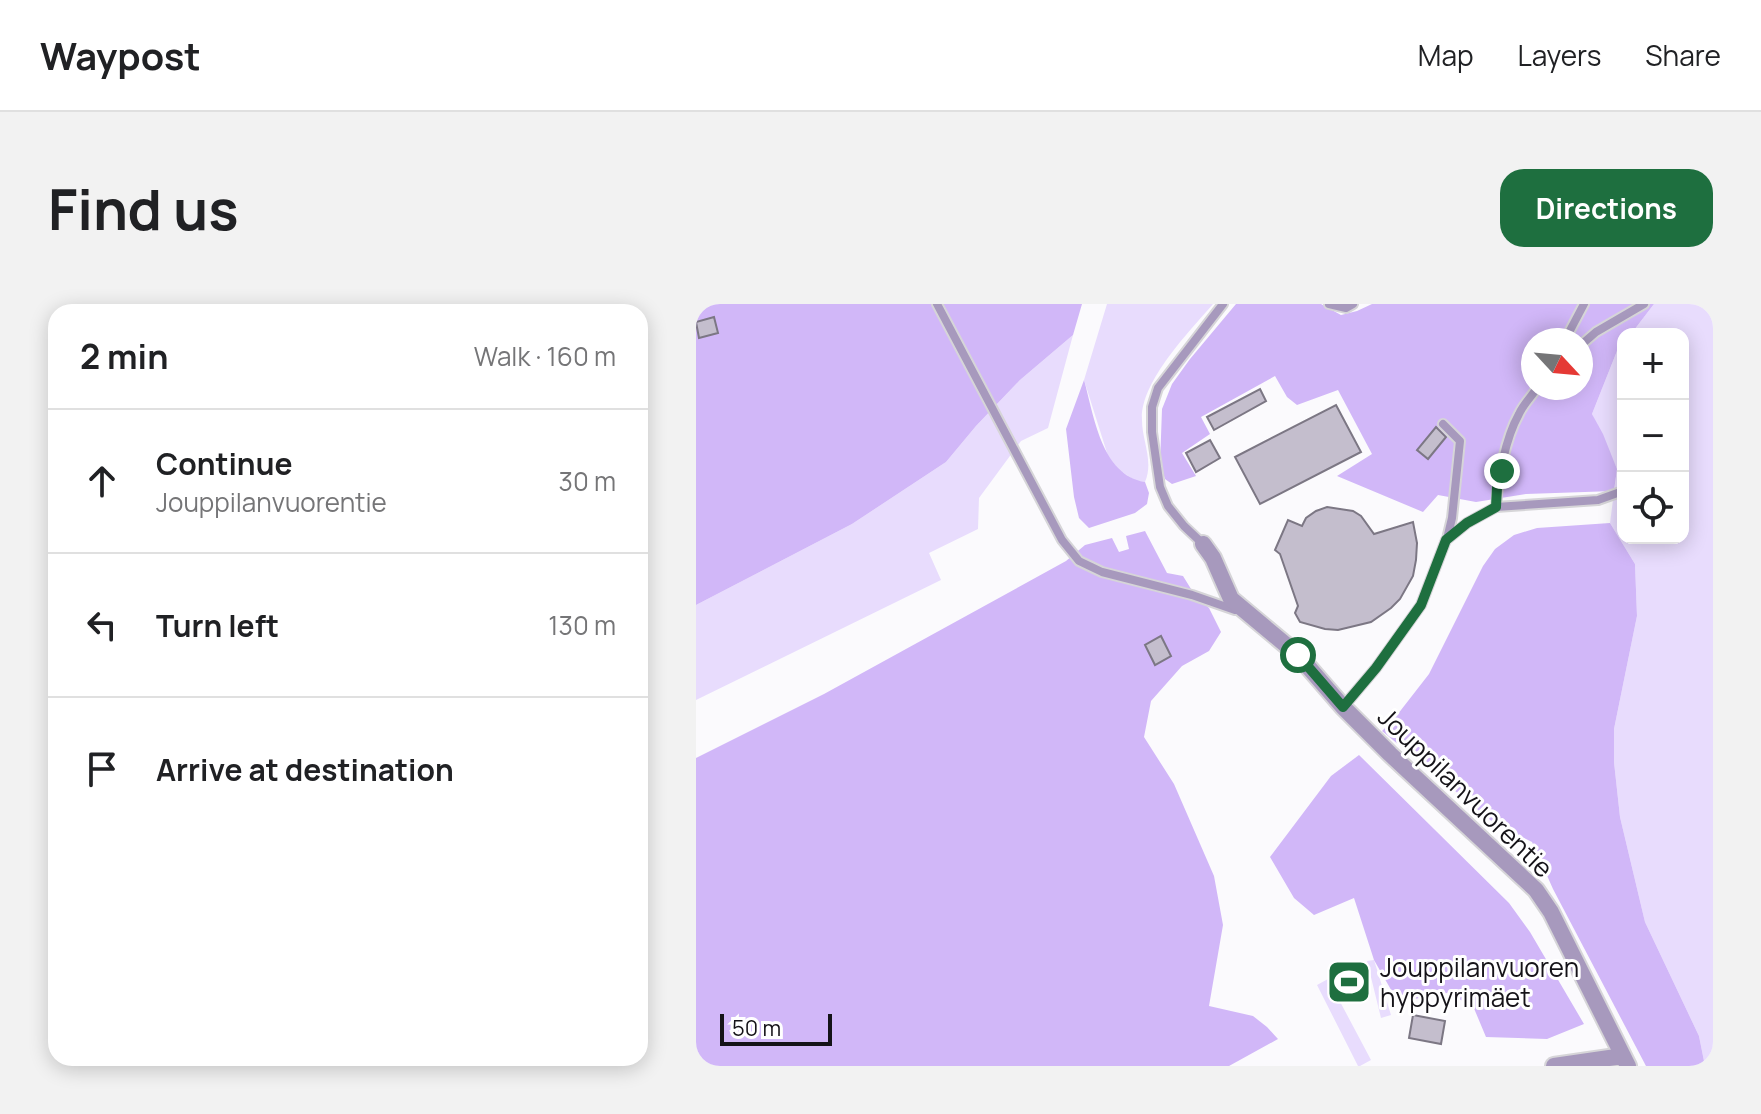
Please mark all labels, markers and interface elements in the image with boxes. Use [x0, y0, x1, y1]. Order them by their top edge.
text: Waypost [40, 29, 201, 81]
text: Map [1418, 36, 1474, 74]
text: Layers [1518, 36, 1601, 74]
text: Share [1645, 36, 1721, 74]
button: Directions [1500, 169, 1713, 247]
text: Find us [48, 170, 239, 247]
north arrow [1521, 328, 1593, 400]
map controls [1617, 328, 1689, 544]
button: + [1617, 328, 1689, 400]
text: 2 min [80, 333, 168, 379]
text: Walk · 160 m [474, 338, 616, 374]
button: − [1617, 400, 1689, 472]
text: Continue [156, 443, 292, 484]
route end [1484, 453, 1520, 489]
icon: ahead [80, 459, 124, 503]
text: 30 m [559, 463, 616, 499]
button: locate [1617, 472, 1689, 544]
text: Jouppilanvuorentie [156, 484, 387, 520]
icon: left [80, 603, 124, 647]
text: Turn left [156, 605, 279, 646]
text: 130 m [548, 607, 616, 643]
route start [1280, 637, 1316, 673]
street label: Jouppilanvuorentie [1370, 699, 1562, 885]
icon: arrive [80, 747, 124, 791]
text: Arrive at destination [156, 749, 454, 790]
place label: Jouppilanvuoren hyppyrimäet [1380, 949, 1579, 1015]
sports icon: Jouppilanvuoren hyppyrimäet [1325, 958, 1373, 1006]
scale bar [720, 1010, 832, 1046]
text: 50 m [732, 1013, 781, 1043]

